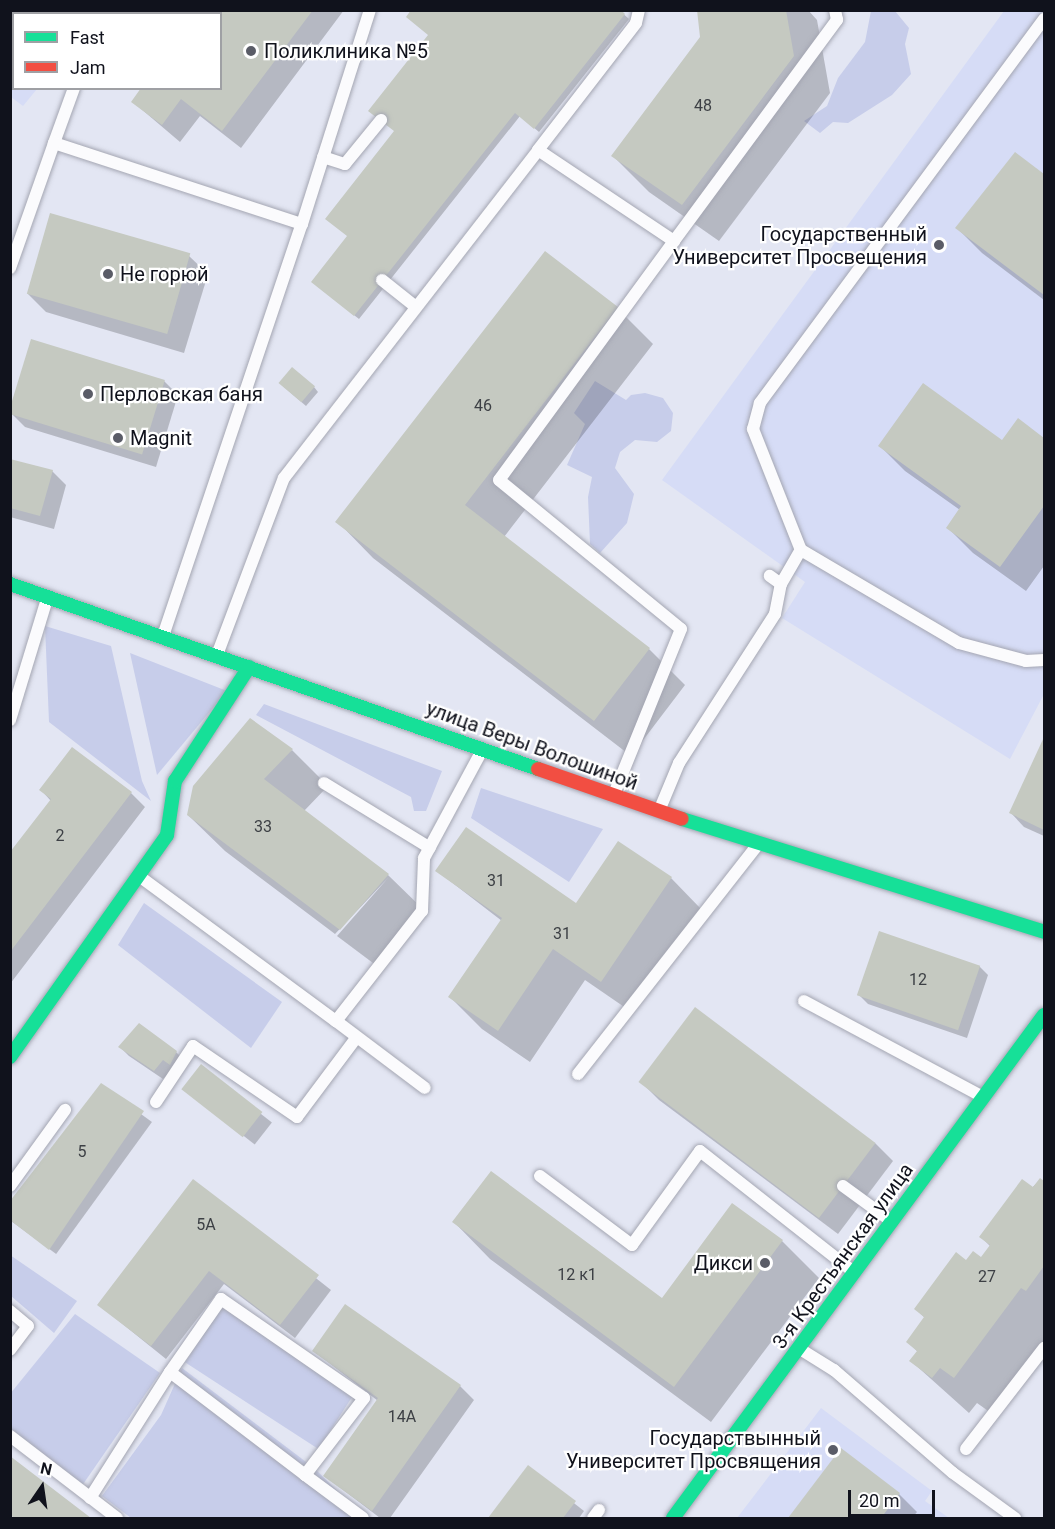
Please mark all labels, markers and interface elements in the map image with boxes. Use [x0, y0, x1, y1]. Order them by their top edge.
legend [12, 12, 222, 90]
text: Fast [70, 27, 105, 48]
place label: Поликлиника №5 [264, 39, 428, 63]
marker: Поликлиника №5 [242, 42, 260, 60]
text: Jam [70, 57, 106, 78]
house number: 48 [694, 96, 712, 116]
place label: Государственный Университет Просвещения [672, 222, 927, 269]
marker: Государственный Университет Просвещения [932, 238, 946, 252]
place label: Не горюй [120, 262, 209, 286]
marker: Не горюй [101, 267, 115, 281]
place label: Перловская баня [100, 382, 263, 406]
marker: Перловская баня [81, 387, 95, 401]
house number: 46 [474, 396, 492, 416]
place label: Magnit [130, 426, 192, 450]
marker: Magnit [111, 431, 125, 445]
street label: улица Веры Волошиной [423, 696, 641, 796]
house number: 33 [254, 817, 272, 837]
house number: 2 [56, 826, 64, 846]
house number: 31 [487, 871, 505, 891]
house number: 31 [553, 924, 571, 944]
house number: 12 [909, 970, 927, 990]
house number: 5 [78, 1142, 86, 1162]
street label: 3-я Крестьянская улица [768, 1158, 918, 1354]
house number: 5А [196, 1215, 216, 1235]
place label: Дикси [694, 1251, 753, 1275]
marker: Дикси [758, 1256, 772, 1270]
house number: 12 к1 [557, 1265, 597, 1285]
house number: 27 [978, 1267, 996, 1287]
house number: 14А [388, 1407, 416, 1427]
place label: Государствынный Университет Просвящения [566, 1426, 821, 1473]
marker: Государствынный Университет Просвящения [826, 1443, 840, 1457]
north arrow [12, 1457, 72, 1517]
text: N [39, 1458, 54, 1479]
scale bar [851, 1478, 938, 1516]
text: 20 m [859, 1490, 899, 1511]

